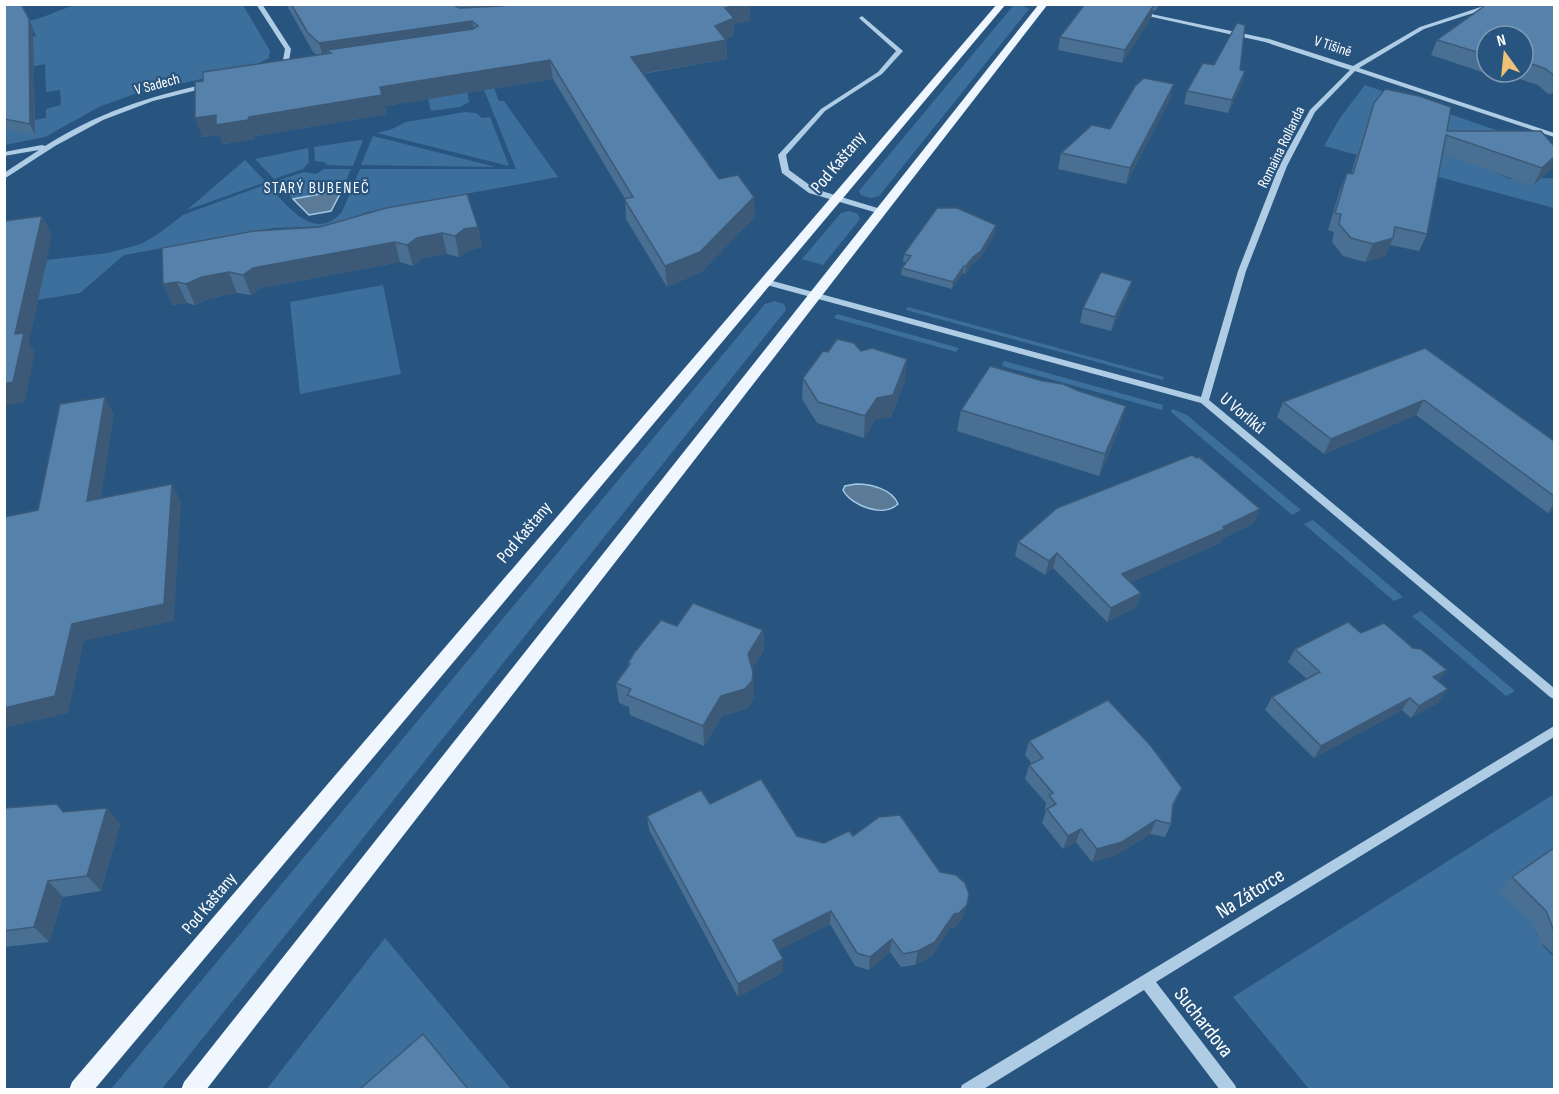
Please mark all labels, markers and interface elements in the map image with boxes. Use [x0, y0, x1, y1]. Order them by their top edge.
north arrow [1475, 24, 1535, 84]
street label: V Tišině [1312, 31, 1354, 61]
text: N [1495, 31, 1508, 51]
street label: V Sadech [132, 69, 182, 100]
street label: Romaina Rollanda [1254, 103, 1309, 191]
street label: Pod Kaštany [807, 127, 870, 197]
district label: STARÝ BUBENEČ [264, 179, 370, 198]
street label: U Vorlíků [1216, 388, 1270, 438]
street label: Pod Kaštany [493, 497, 556, 567]
street label: Na Zátorce [1211, 863, 1289, 924]
street label: Pod Kaštany [178, 868, 241, 938]
street label: Suchardova [1168, 982, 1239, 1062]

